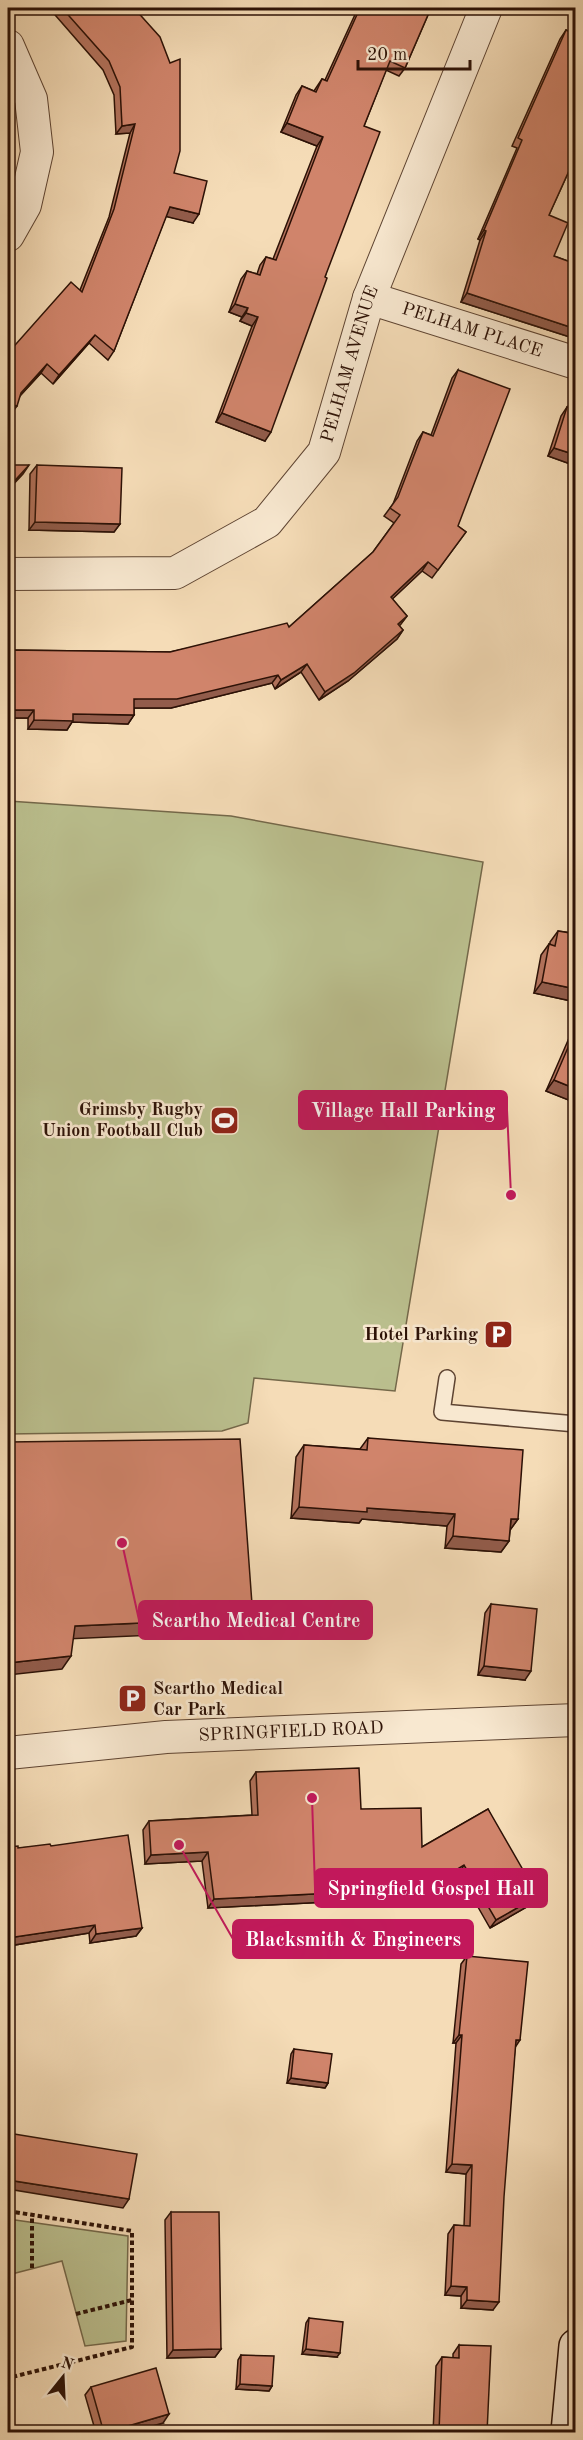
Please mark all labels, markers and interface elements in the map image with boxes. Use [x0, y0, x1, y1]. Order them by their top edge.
scale bar [358, 33, 470, 71]
text: 20 m [367, 46, 407, 64]
street label: PELHAM AVENUE [318, 283, 382, 445]
street label: PELHAM PLACE [399, 300, 545, 361]
callout: Village Hall Parking [299, 1091, 507, 1129]
place label: Grimsby Rugby Union Football Club [42, 1101, 203, 1140]
text: Village Hall Parking [311, 1102, 495, 1122]
sports icon: Grimsby Rugby Union Football Club [208, 1104, 240, 1136]
parking icon: Hotel Parking [483, 1319, 515, 1351]
place label: Hotel Parking [364, 1326, 478, 1344]
callout: Scartho Medical Centre [139, 1601, 372, 1639]
text: Scartho Medical Centre [151, 1612, 361, 1632]
place label: Scartho Medical Car Park [153, 1680, 283, 1719]
parking icon: Scartho Medical Car Park [116, 1683, 148, 1715]
street label: SPRINGFIELD ROAD [198, 1719, 384, 1745]
callout: Springfield Gospel Hall [315, 1869, 547, 1907]
text: Springfield Gospel Hall [327, 1880, 535, 1900]
callout: Blacksmith & Engineers [233, 1920, 473, 1958]
text: Blacksmith & Engineers [245, 1931, 461, 1951]
north arrow [33, 2347, 93, 2407]
text: N [59, 2355, 76, 2374]

